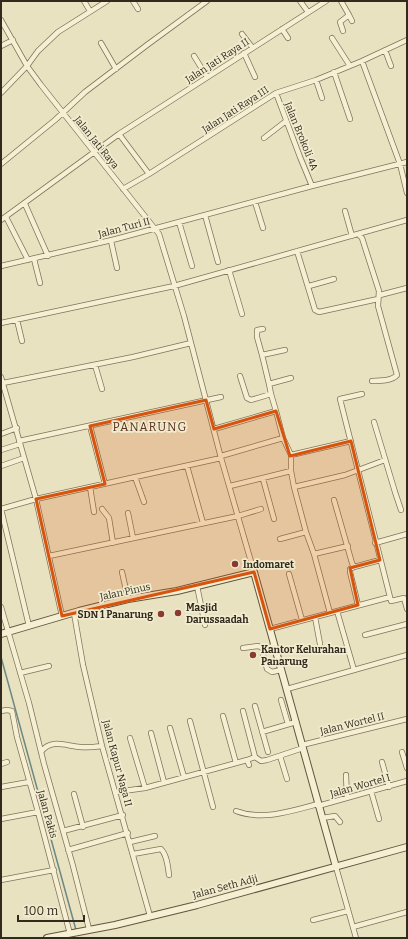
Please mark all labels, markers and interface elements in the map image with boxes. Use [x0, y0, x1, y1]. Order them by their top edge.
street label: Jalan Jati Raya II [183, 36, 252, 86]
street label: Jalan Jati Raya III [199, 84, 271, 136]
street label: Jalan Brokoli 4A [281, 99, 321, 173]
street label: Jalan Jati Raya [71, 113, 121, 172]
street label: Jalan Turi II [96, 215, 152, 241]
district label: PANARUNG [113, 420, 187, 434]
marker: Indomaret [230, 559, 240, 569]
place label: Indomaret [243, 559, 294, 571]
street label: Jalan Pinus [98, 581, 152, 603]
place label: Masjid Darussaadah [186, 602, 249, 626]
marker: Masjid Darussaadah [173, 608, 183, 618]
place label: SDN 1 Panarung [78, 609, 153, 621]
marker: SDN 1 Panarung [156, 609, 166, 619]
place label: Kantor Kelurahan Panarung [261, 644, 347, 668]
marker: Kantor Kelurahan Panarung [248, 650, 258, 660]
street label: Jalan Wortel II [318, 710, 386, 738]
street label: Jalan Kapur Naga II [99, 718, 134, 808]
street label: Jalan Wortel I [328, 771, 392, 801]
street label: Jalan Pakis [34, 788, 60, 840]
street label: Jalan Seth Adji [191, 873, 259, 902]
scale bar [18, 897, 84, 923]
text: 100 m [24, 904, 59, 918]

